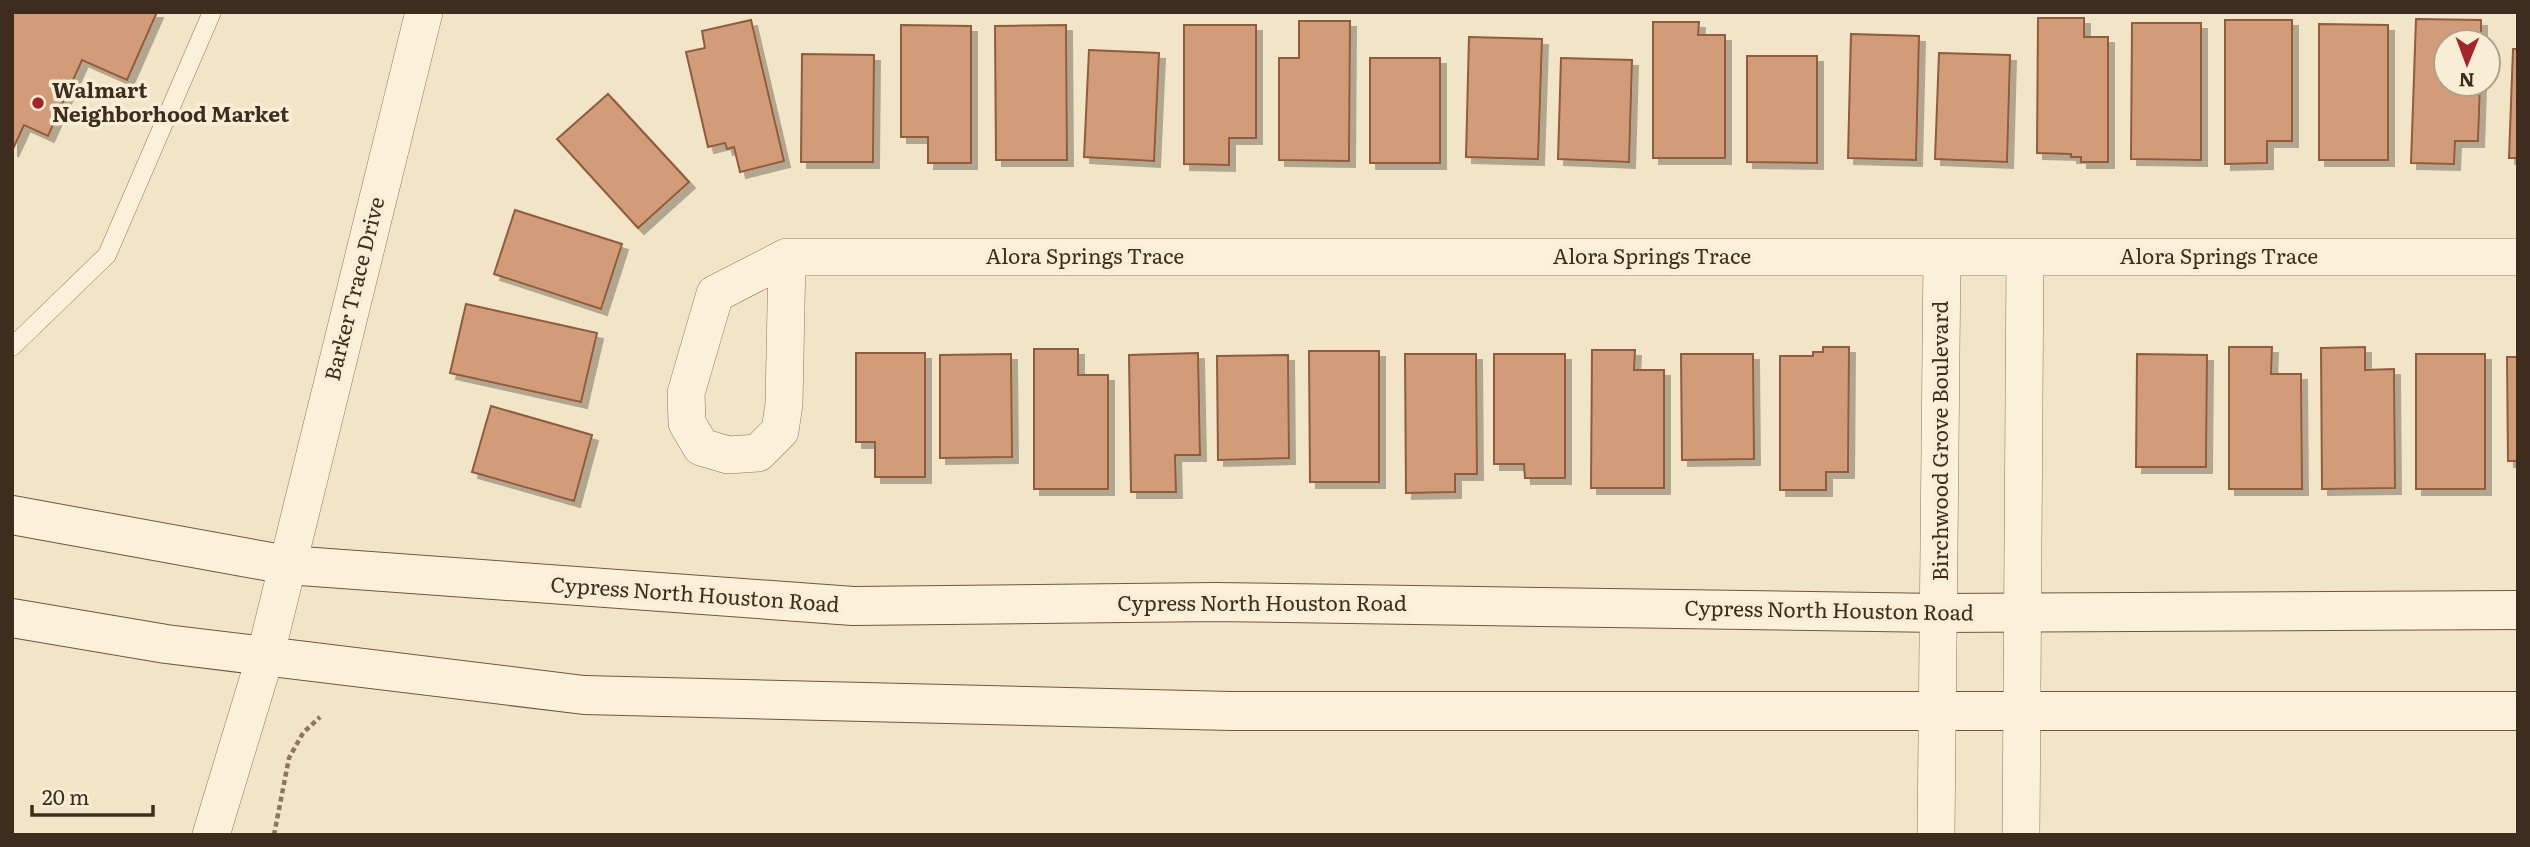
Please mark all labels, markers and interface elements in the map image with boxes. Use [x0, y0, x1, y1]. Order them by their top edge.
north arrow [2432, 28, 2502, 98]
text: N [2458, 67, 2475, 95]
place label: Walmart Neighborhood Market [52, 73, 290, 128]
marker: Walmart Neighborhood Market [30, 95, 46, 111]
street label: Barker Trace Drive [315, 193, 390, 384]
street label: Alora Springs Trace [986, 239, 1184, 270]
street label: Alora Springs Trace [1553, 239, 1751, 270]
street label: Alora Springs Trace [2120, 239, 2318, 270]
street label: Birchwood Grove Boulevard [1923, 301, 1954, 581]
street label: Cypress North Houston Road [550, 567, 841, 618]
street label: Cypress North Houston Road [1117, 586, 1407, 617]
street label: Cypress North Houston Road [1684, 590, 1974, 627]
scale bar [32, 774, 152, 818]
text: 20 m [42, 780, 89, 811]

